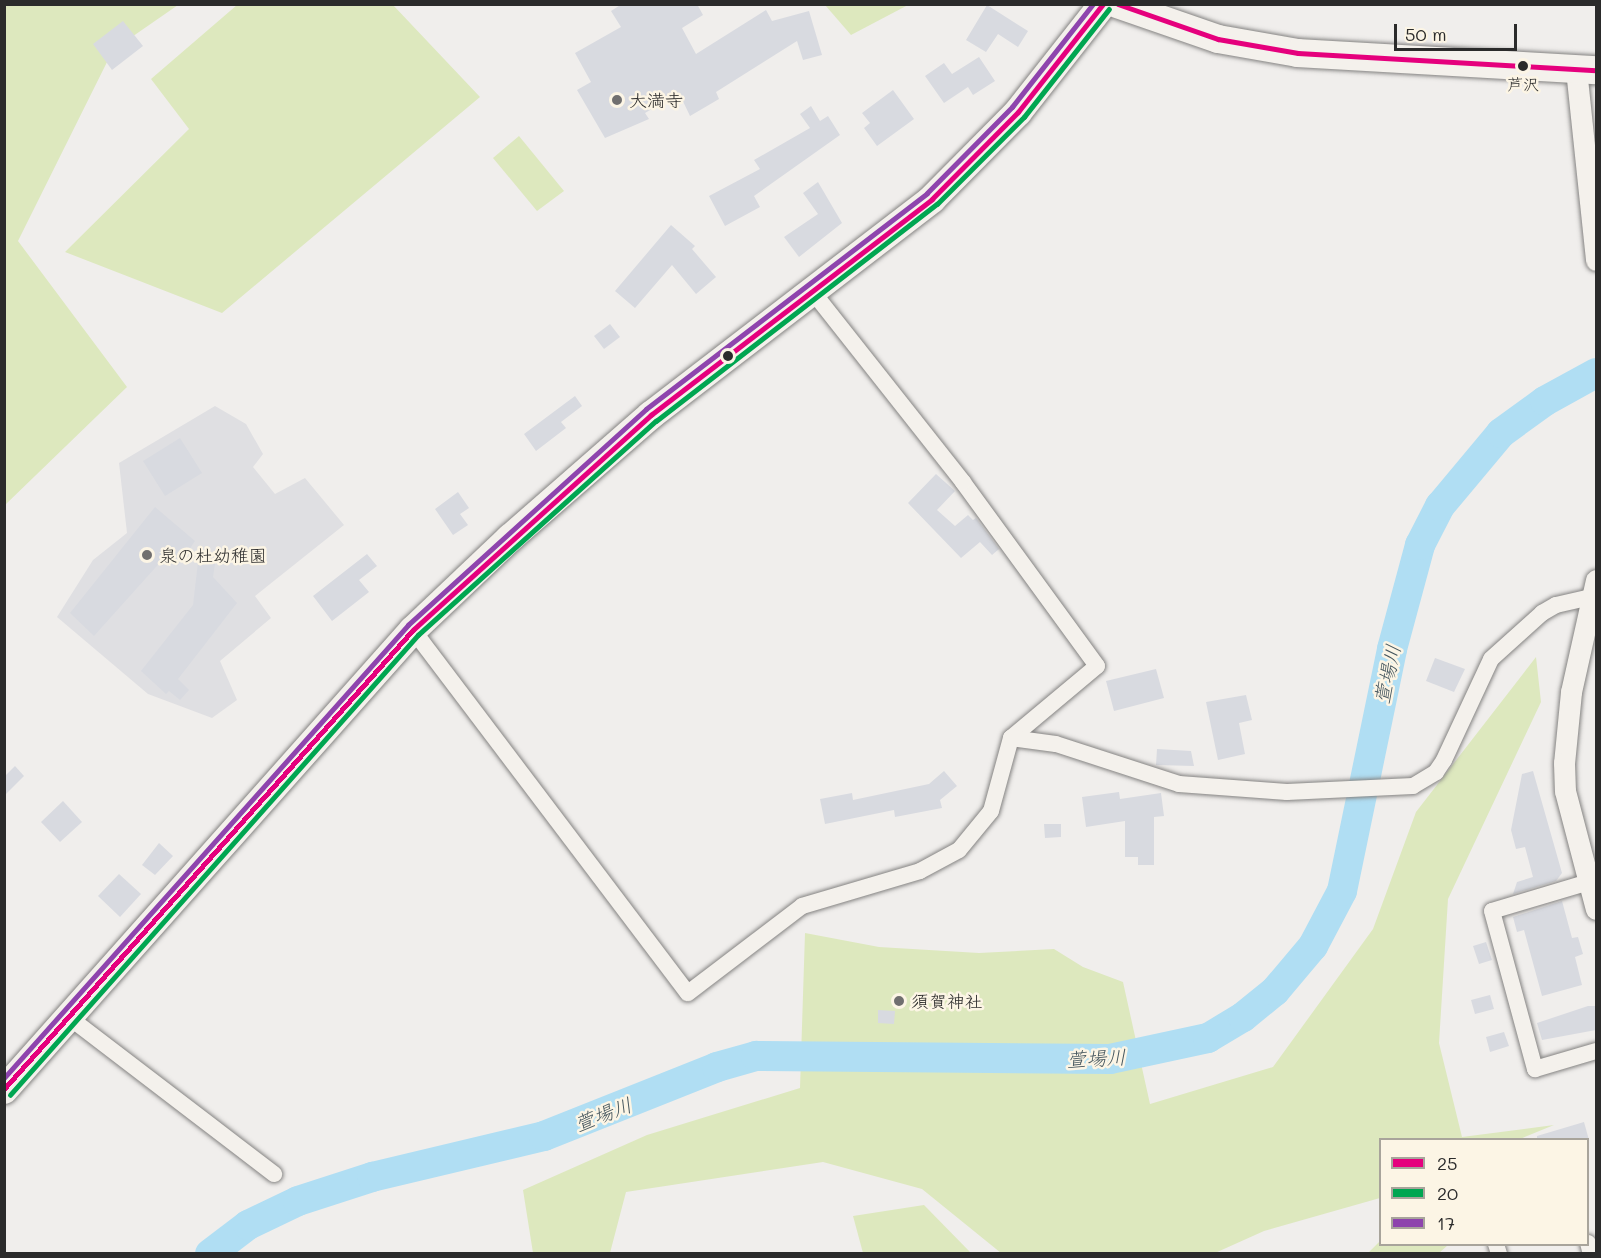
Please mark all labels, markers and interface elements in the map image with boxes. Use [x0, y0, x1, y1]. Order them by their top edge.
scale bar [1397, 12, 1520, 50]
text: 50 m [1405, 22, 1447, 46]
marker: 芦沢 [1517, 60, 1529, 72]
place label: 芦沢 [1507, 74, 1539, 94]
place label: 大満寺 [629, 89, 683, 111]
marker: 大満寺 [610, 93, 624, 107]
unlabelled marker [722, 350, 734, 362]
place label: 泉の杜幼稚園 [159, 544, 267, 566]
marker: 泉の杜幼稚園 [140, 548, 154, 562]
water label: 萱場川 [1369, 642, 1405, 706]
place label: 須賀神社 [911, 990, 983, 1012]
marker: 須賀神社 [892, 994, 906, 1008]
water label: 萱場川 [1065, 1044, 1127, 1072]
water label: 萱場川 [571, 1092, 635, 1136]
legend [1379, 1138, 1589, 1246]
text: 25 [1437, 1151, 1458, 1175]
text: 20 [1437, 1181, 1458, 1205]
text: 17 [1437, 1211, 1455, 1235]

